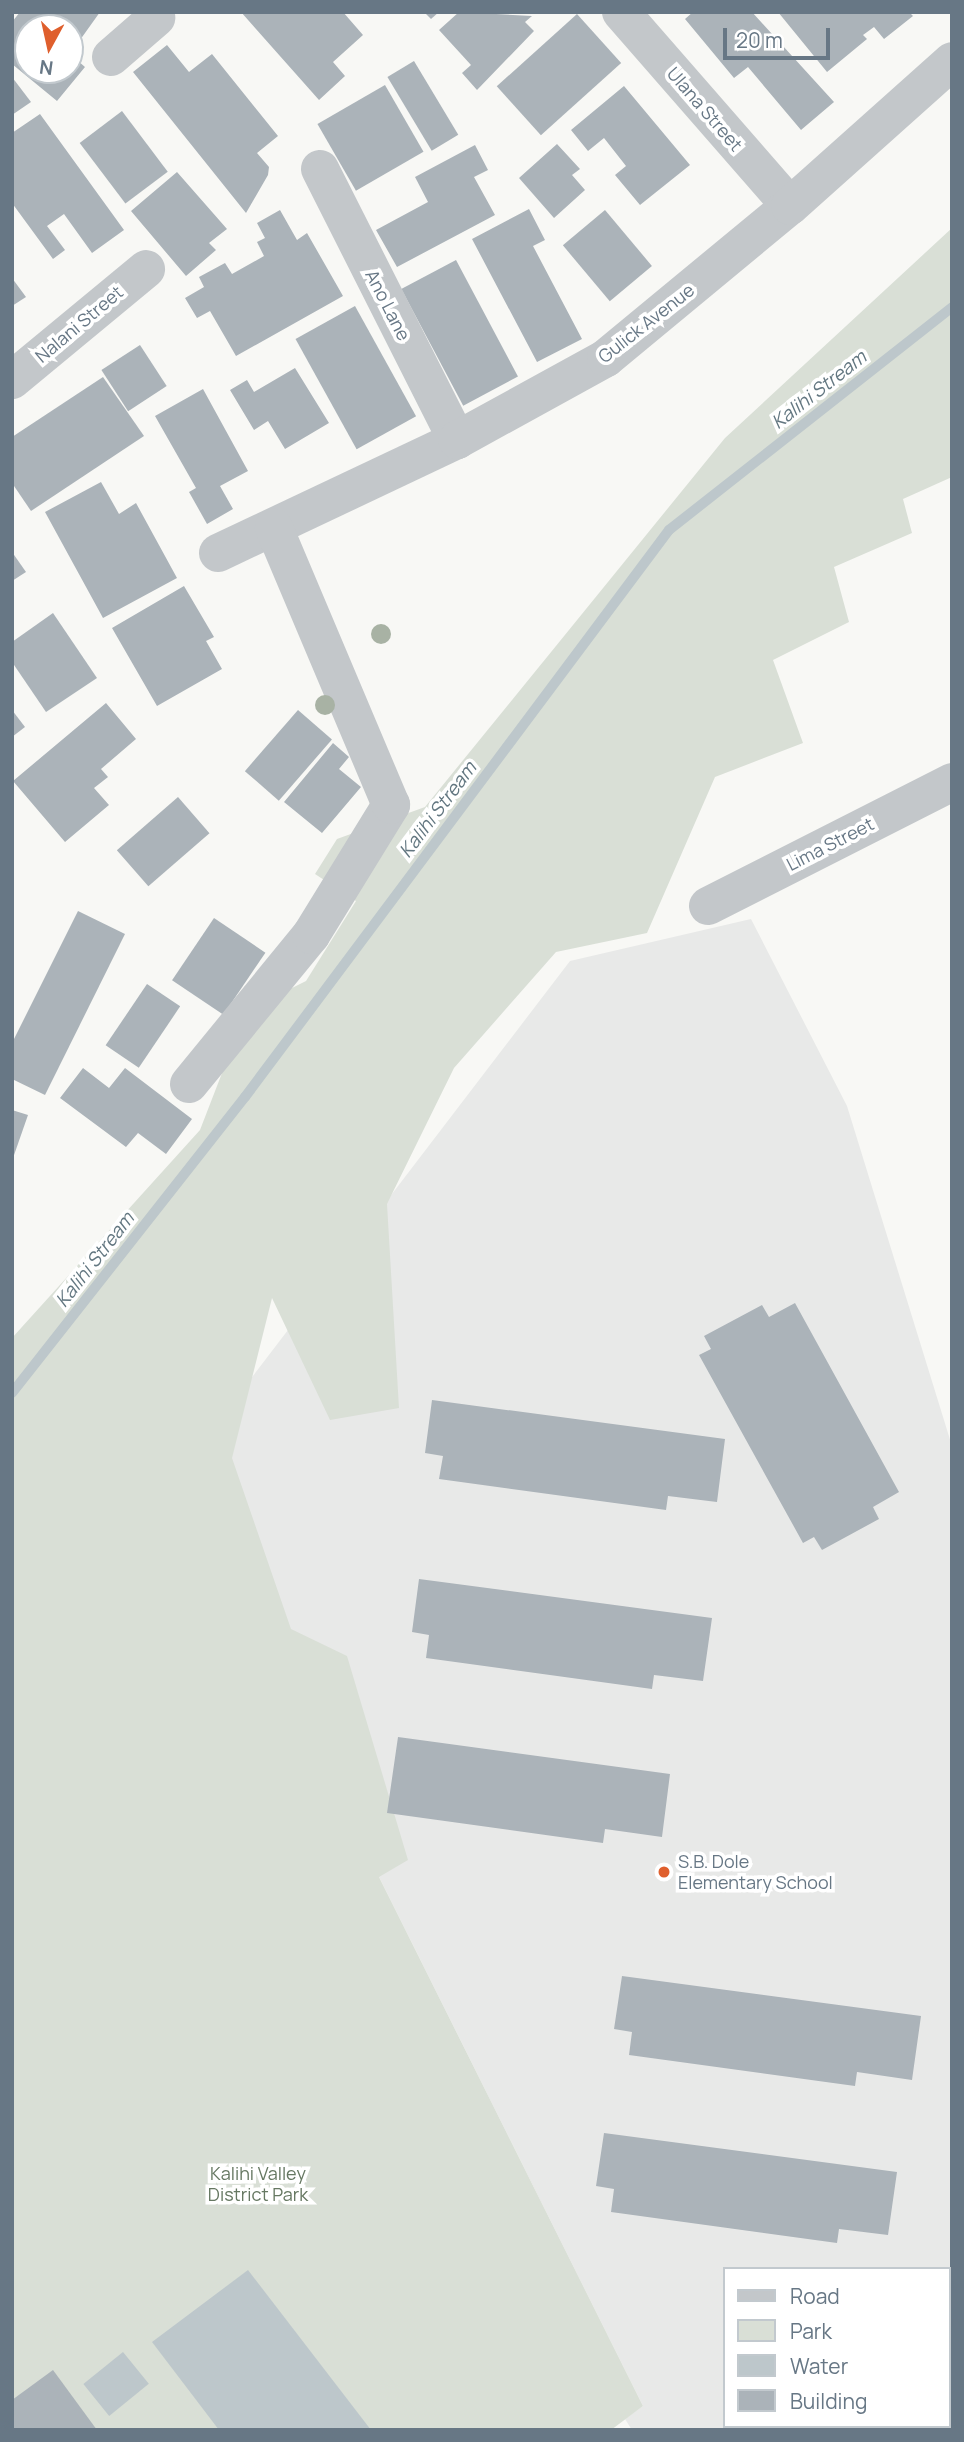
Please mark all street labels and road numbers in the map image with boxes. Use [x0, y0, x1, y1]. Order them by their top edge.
street label: Ulana Street [663, 63, 747, 155]
street label: Ano Lane [361, 266, 415, 344]
street label: Gulick Avenue [594, 279, 698, 367]
street label: Nalani Street [31, 281, 127, 367]
street label: Lima Street [783, 813, 877, 875]

